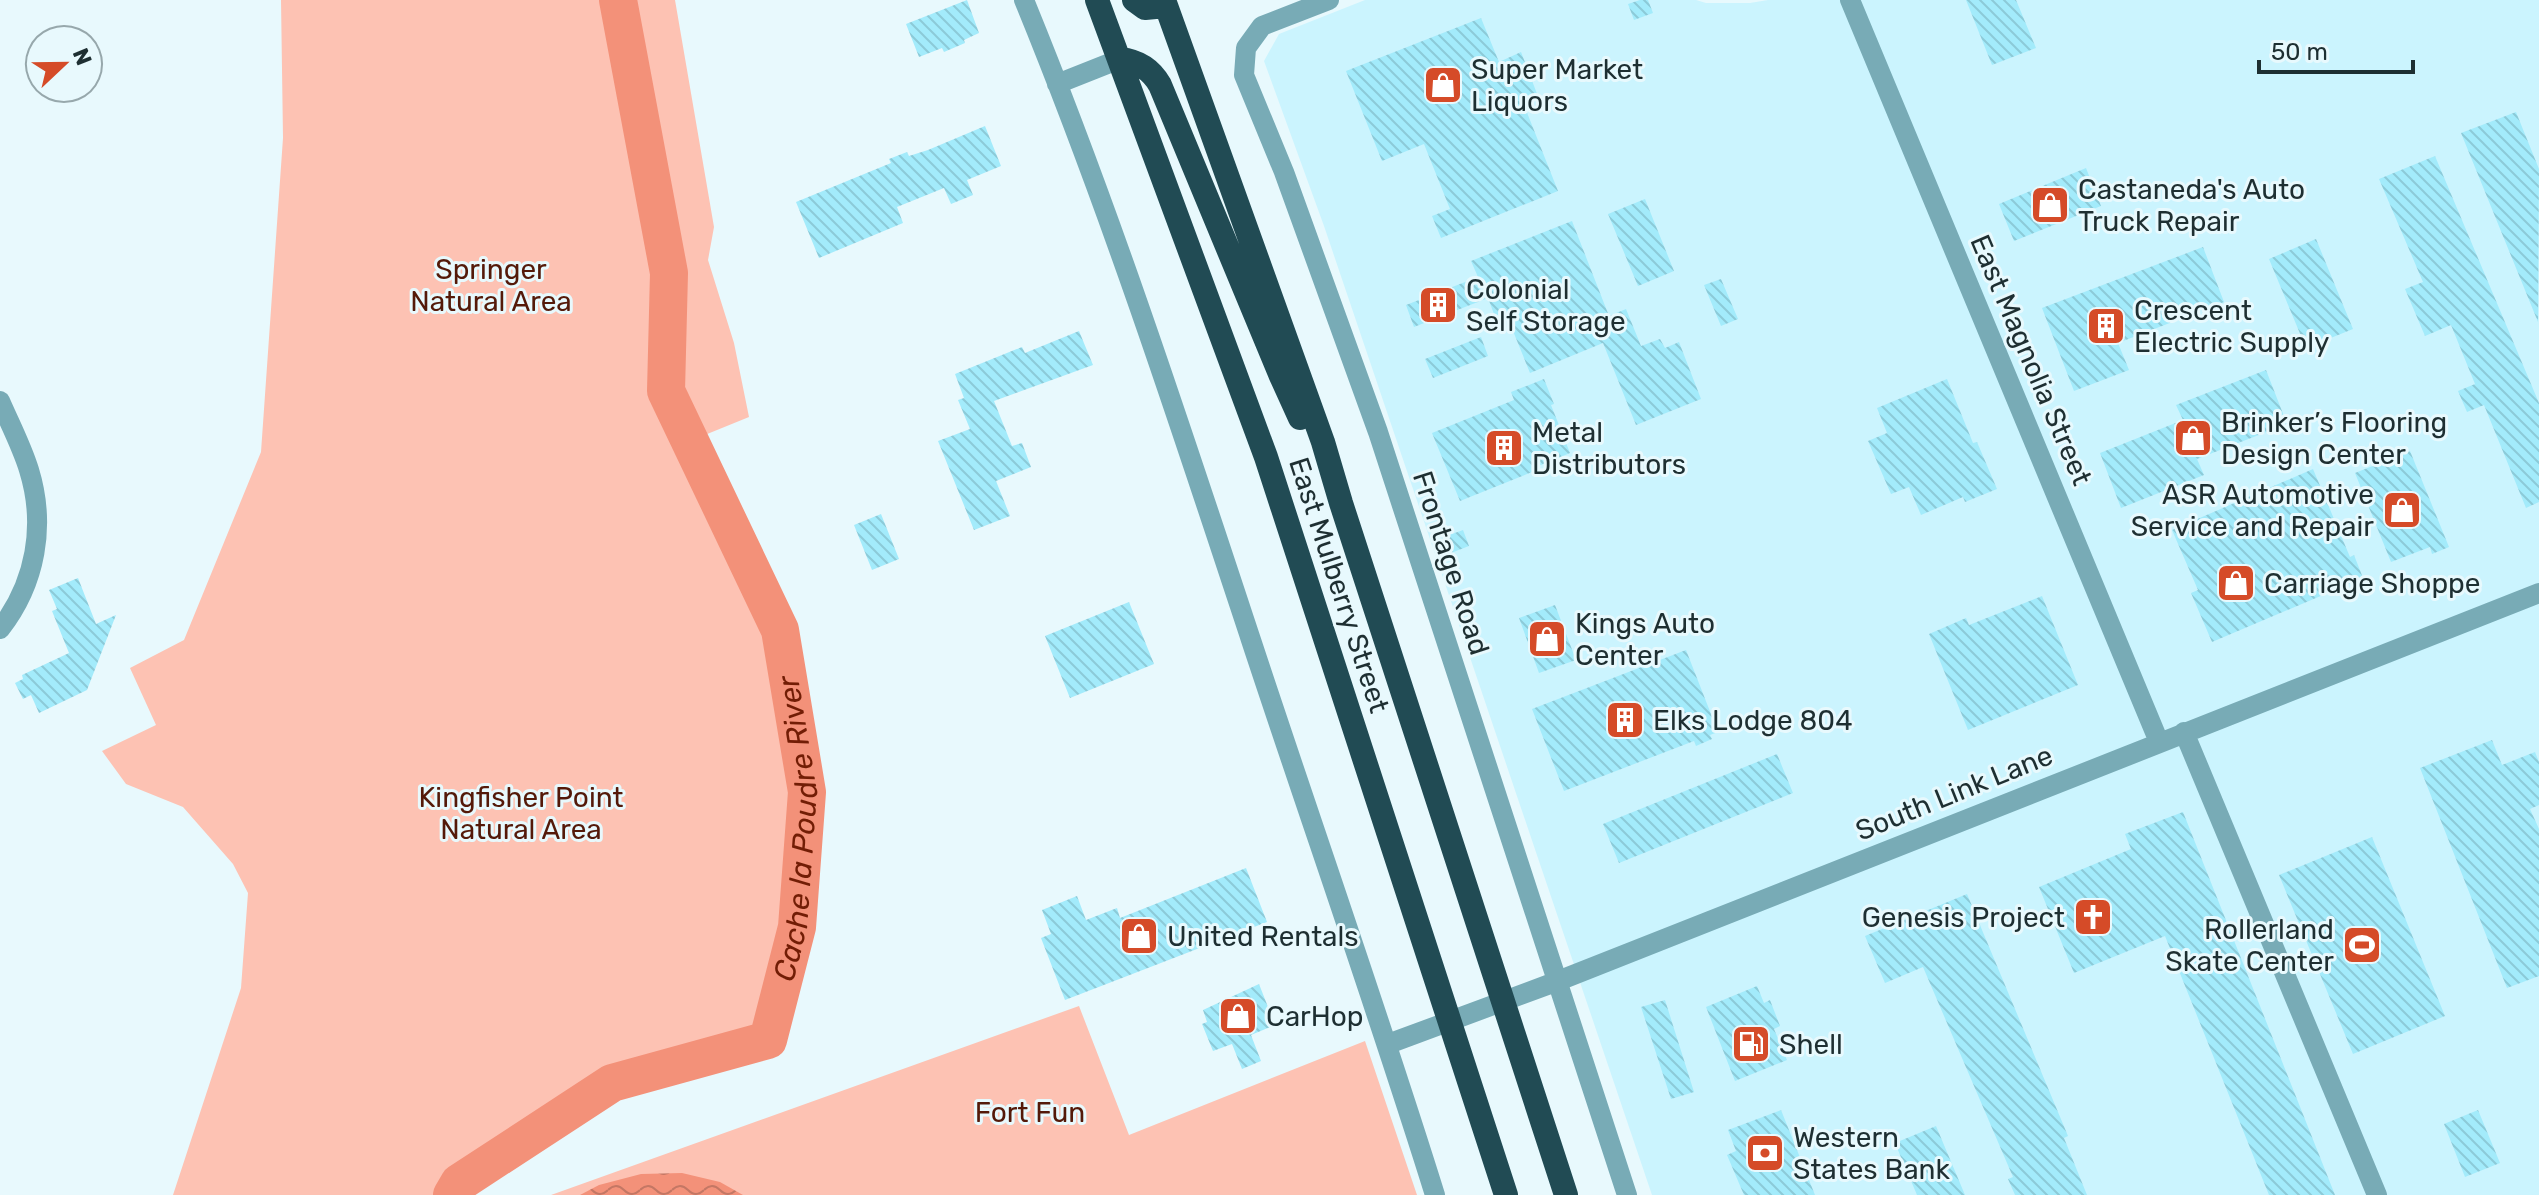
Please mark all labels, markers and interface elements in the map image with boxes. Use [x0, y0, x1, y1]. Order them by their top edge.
north arrow [24, 24, 104, 104]
scale bar [2259, 24, 2413, 74]
text: 50 m [2271, 38, 2328, 66]
text: N [67, 44, 98, 69]
place label: Super Market Liquors [1471, 53, 1643, 118]
shop icon: Super Market Liquors [1422, 64, 1464, 106]
place label: Castaneda's Auto Truck Repair [2078, 173, 2305, 238]
shop icon: Castaneda's Auto Truck Repair [2029, 184, 2071, 226]
street label: East Magnolia Street [1963, 230, 2099, 490]
park label: Springer Natural Area [410, 253, 572, 318]
place label: Colonial Self Storage [1466, 273, 1626, 338]
building icon: Colonial Self Storage [1417, 284, 1459, 326]
place label: Crescent Electric Supply [2134, 294, 2330, 359]
building icon: Crescent Electric Supply [2085, 305, 2127, 347]
place label: Brinker’s Flooring Design Center [2221, 406, 2447, 471]
place label: Metal Distributors [1532, 416, 1686, 481]
shop icon: Brinker’s Flooring Design Center [2172, 417, 2214, 459]
building icon: Metal Distributors [1483, 427, 1525, 469]
street label: East Mulberry Street [1282, 453, 1396, 717]
street label: Frontage Road [1406, 467, 1496, 659]
place label: ASR Automotive Service and Repair [2131, 478, 2374, 543]
shop icon: ASR Automotive Service and Repair [2381, 489, 2423, 531]
shop icon: Carriage Shoppe [2215, 562, 2257, 604]
place label: Carriage Shoppe [2264, 567, 2480, 600]
place label: Kings Auto Center [1575, 607, 1715, 672]
shop icon: Kings Auto Center [1526, 618, 1568, 660]
water label: Cache la Poudre River [766, 672, 826, 985]
building icon: Elks Lodge 804 [1604, 699, 1646, 741]
place label: Elks Lodge 804 [1653, 704, 1853, 737]
street label: South Link Lane [1851, 738, 2057, 848]
park label: Kingfisher Point Natural Area [419, 781, 623, 846]
church icon: Genesis Project [2072, 896, 2114, 938]
place label: Genesis Project [1862, 901, 2065, 934]
place label: Rollerland Skate Center [2165, 913, 2334, 978]
shop icon: United Rentals [1118, 915, 1160, 957]
place label: United Rentals [1167, 920, 1359, 953]
sports icon: Rollerland Skate Center [2341, 924, 2383, 966]
shop icon: CarHop [1217, 995, 1259, 1037]
place label: CarHop [1266, 1000, 1364, 1033]
fuel station icon: Shell [1730, 1023, 1772, 1065]
place label: Shell [1779, 1028, 1843, 1061]
park label: Fort Fun [975, 1096, 1085, 1129]
place label: Western States Bank [1793, 1121, 1951, 1186]
bank icon: Western States Bank [1744, 1132, 1786, 1174]

